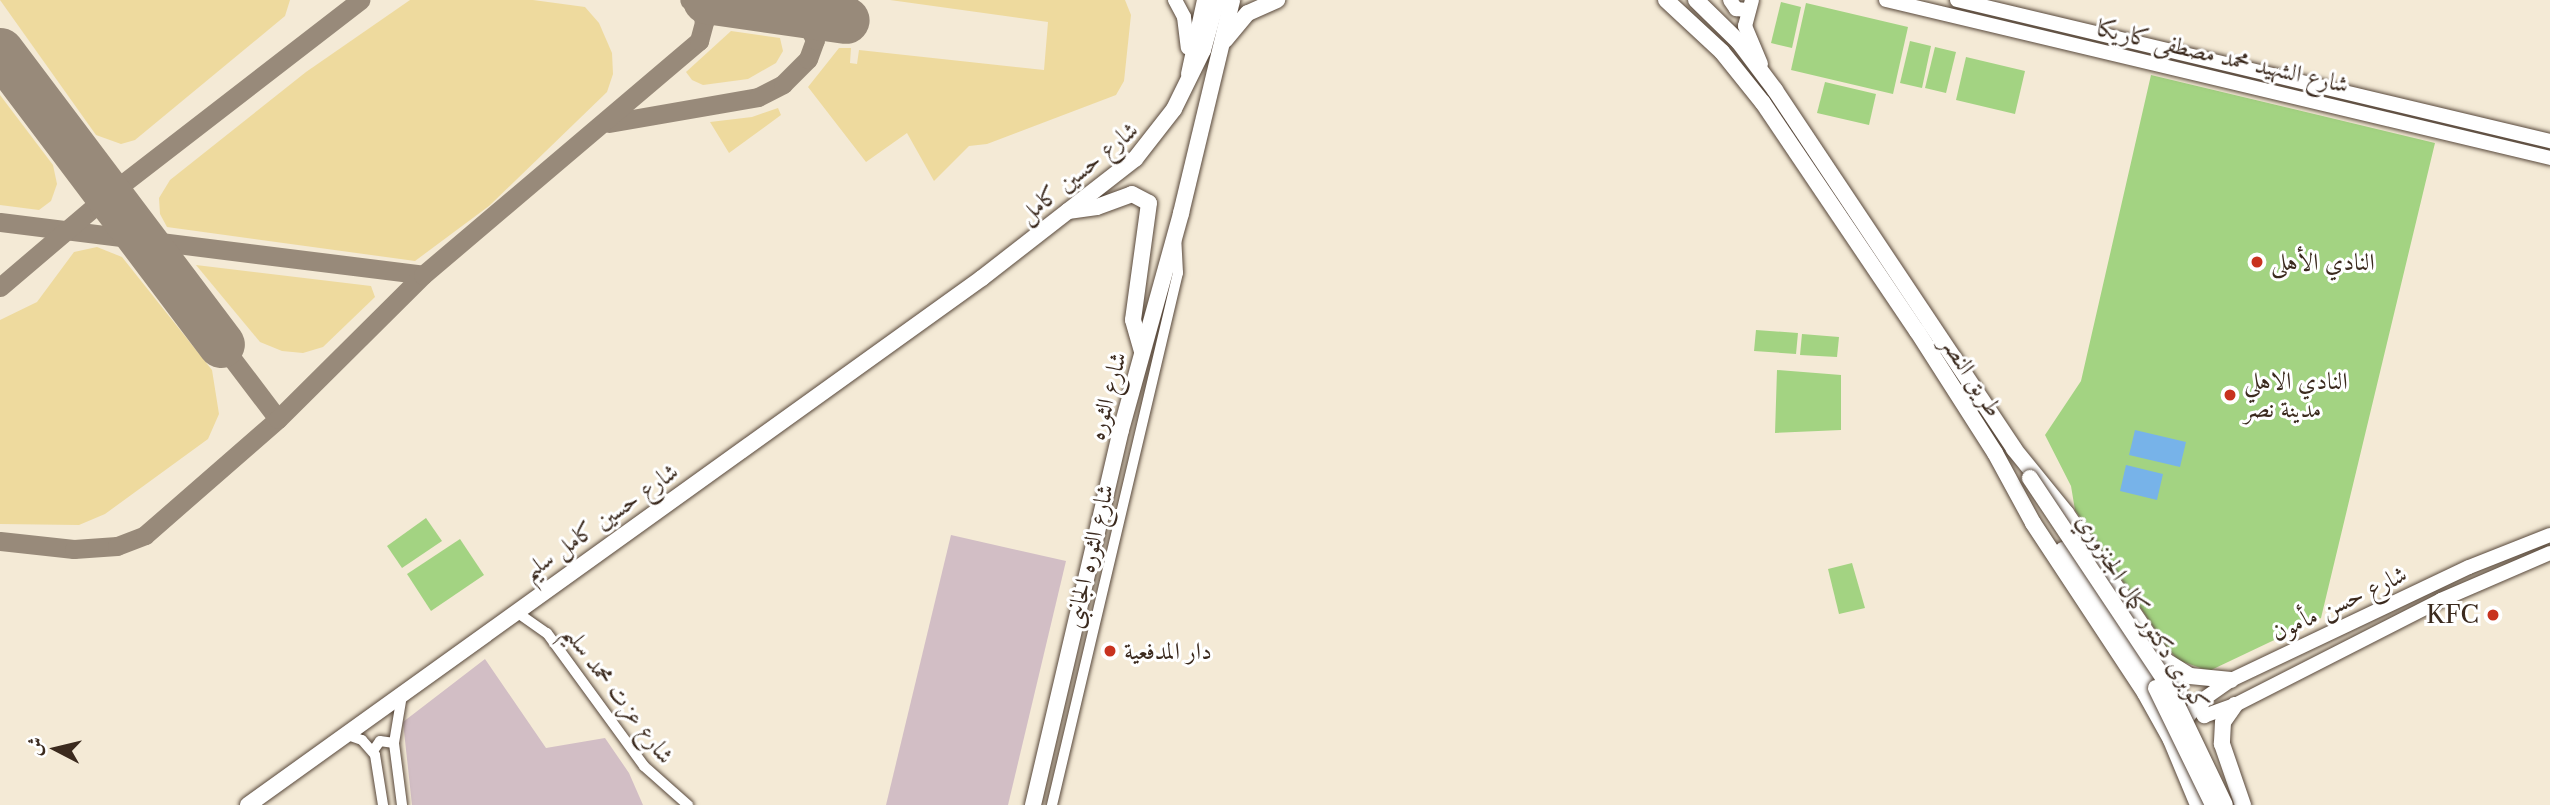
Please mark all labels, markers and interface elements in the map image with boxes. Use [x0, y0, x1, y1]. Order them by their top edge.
street label: شارع الشهيد محمد مصطفى كاريكا [2094, 13, 2352, 99]
street label: شارع حسين كامل [1012, 115, 1144, 229]
place label: النادي الأهلى [2271, 248, 2375, 276]
marker: النادي الأهلى [2249, 254, 2265, 270]
street label: طريق النصر [1935, 330, 2009, 422]
street label: شارع الثوره [1081, 349, 1133, 443]
place label: النادي الاهلي مدينة نصر [2244, 367, 2348, 423]
marker: النادي الاهلي مدينة نصر [2222, 387, 2238, 403]
street label: شارع حسين كامل سليم [517, 457, 683, 585]
street label: شارع الثوره الجانبى [1058, 481, 1120, 631]
street label: كوبرى دكتور كمال الجنزوري [2071, 508, 2215, 716]
street label: شارع حسن مأمون [2267, 559, 2411, 647]
place label: KFC [2426, 601, 2479, 629]
marker: KFC [2485, 607, 2501, 623]
street label: شارع عزت محمد سليم [557, 619, 681, 769]
place label: دار المدفعية [1124, 637, 1212, 665]
marker: دار المدفعية [1102, 643, 1118, 659]
north arrow [21, 714, 91, 784]
text: ش [22, 736, 47, 757]

